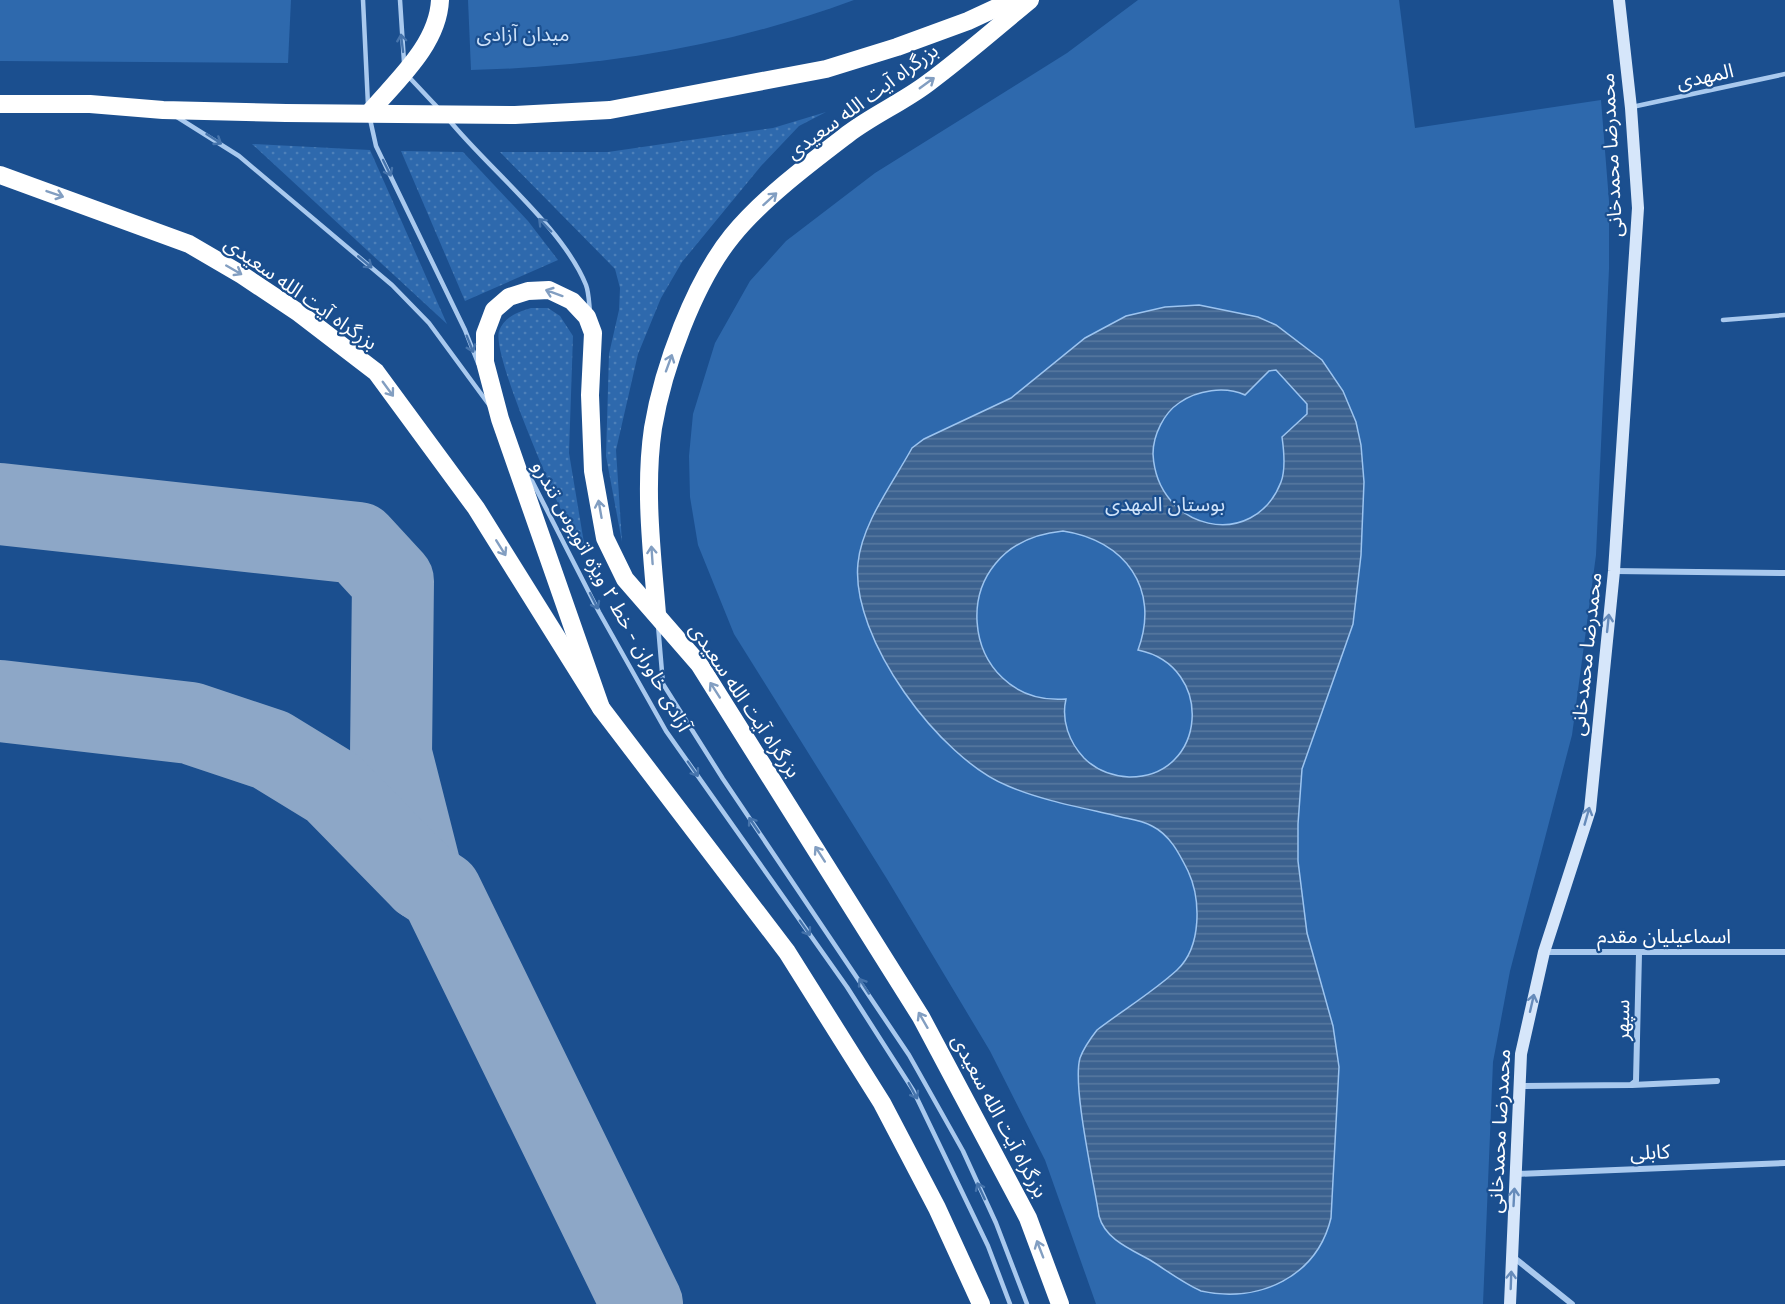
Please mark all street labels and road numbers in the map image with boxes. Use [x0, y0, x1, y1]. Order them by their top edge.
street label: بزرگراه آیت الله سعیدی [781, 37, 944, 166]
street label: المهدی [1674, 57, 1736, 96]
street label: محمدرضا محمدخانی [1594, 72, 1629, 238]
street label: بزرگراه آیت الله سعیدی [219, 230, 383, 356]
street label: آزادی خاوران - خط ۲ ویژه اتوبوس تندرو [526, 456, 698, 738]
street label: محمدرضا محمدخانی [1564, 571, 1609, 737]
street label: بزرگراه آیت الله سعیدی [683, 618, 806, 783]
street label: اسماعیلیان مقدم [1597, 923, 1731, 951]
street label: سپهر [1609, 999, 1636, 1042]
street label: بزرگراه آیت الله سعیدی [945, 1030, 1054, 1203]
street label: محمدرضا محمدخانی [1482, 1048, 1517, 1214]
street label: کابلی [1629, 1138, 1671, 1167]

